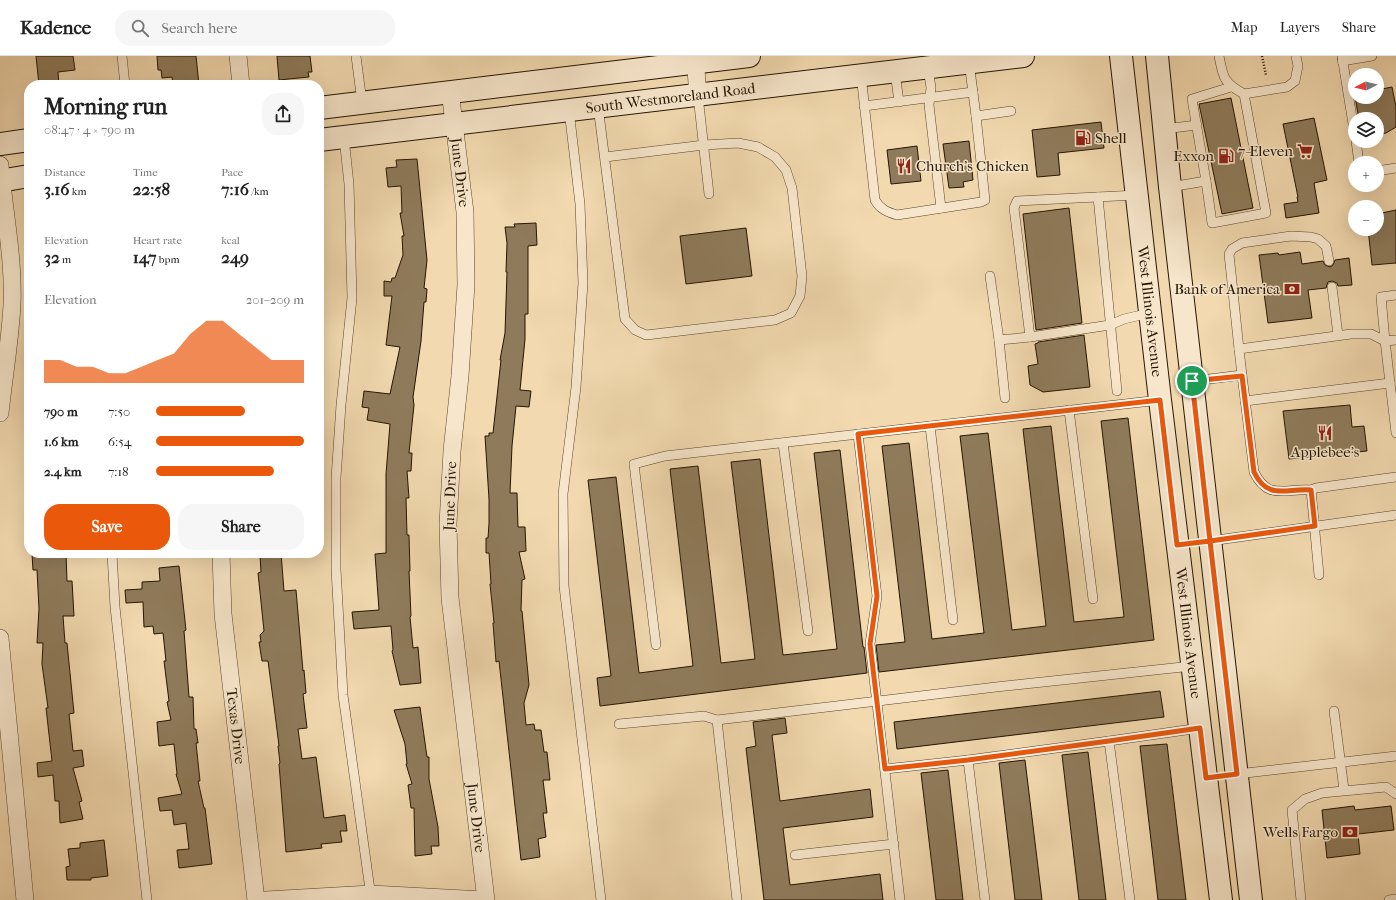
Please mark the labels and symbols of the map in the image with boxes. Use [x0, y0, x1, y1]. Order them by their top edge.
north arrow [1348, 68, 1384, 104]
street label: South Westmoreland Road [585, 79, 757, 117]
fuel station icon: Shell [1074, 129, 1092, 147]
place label: Shell [1095, 129, 1127, 147]
street label: June Drive [447, 136, 473, 209]
place label: 7-Eleven [1238, 142, 1293, 160]
supermarket icon: 7-Eleven [1296, 142, 1314, 160]
place label: Exxon [1173, 147, 1214, 165]
fuel station icon: Exxon [1217, 147, 1235, 165]
restaurant icon: Church's Chicken [895, 157, 913, 175]
place label: Church's Chicken [916, 157, 1029, 175]
street label: West Illinois Avenue [1133, 244, 1166, 378]
place label: Bank of America [1174, 280, 1281, 298]
bank icon: Bank of America [1283, 280, 1301, 298]
pin [1175, 364, 1209, 398]
restaurant icon: Applebee's [1316, 424, 1334, 442]
place label: Applebee's [1290, 443, 1360, 461]
street label: June Drive [440, 460, 460, 532]
street label: West Illinois Avenue [1171, 566, 1205, 700]
street label: Texas Drive [223, 687, 249, 766]
street label: June Drive [463, 781, 489, 854]
place label: Wells Fargo [1262, 823, 1338, 841]
bank icon: Wells Fargo [1341, 823, 1359, 841]

